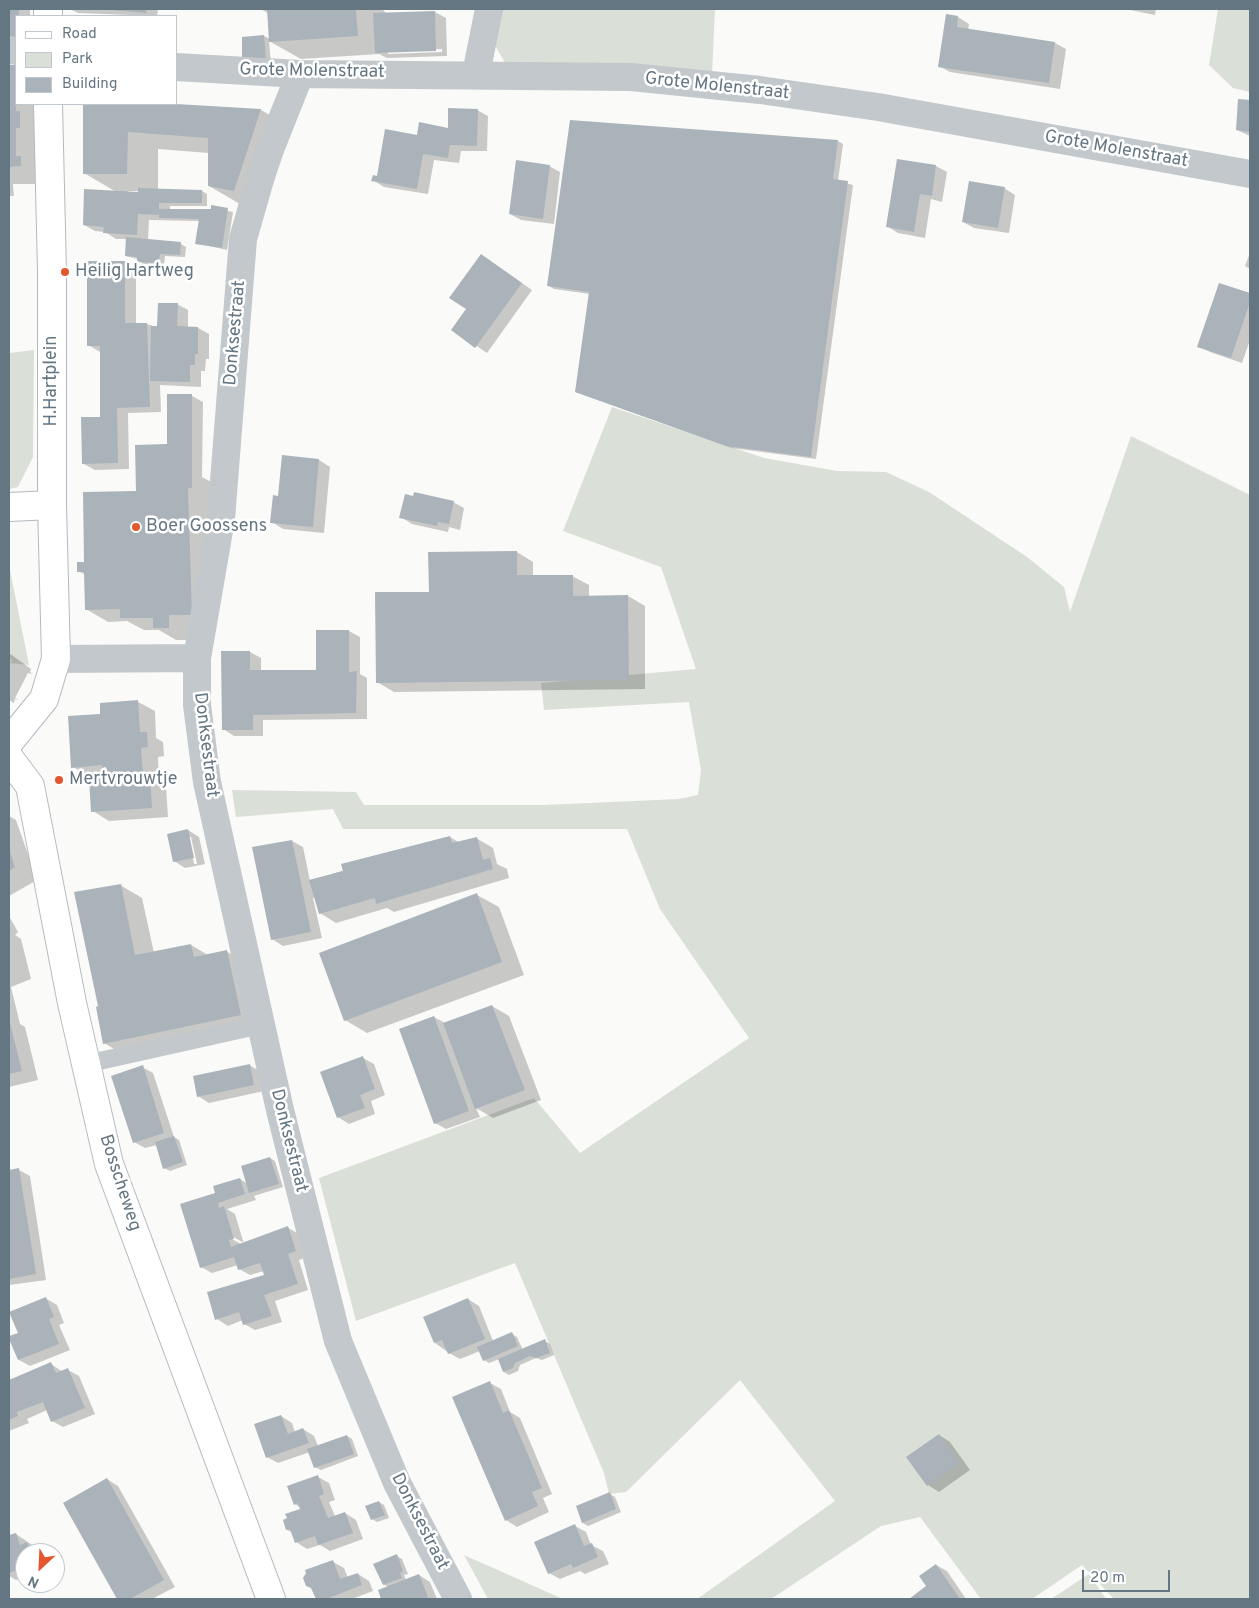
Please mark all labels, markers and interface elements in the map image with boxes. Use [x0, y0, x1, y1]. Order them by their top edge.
legend [15, 15, 178, 105]
text: Road [62, 25, 97, 44]
text: Park [62, 50, 93, 69]
street label: Grote Molenstraat [239, 60, 385, 84]
street label: Grote Molenstraat [644, 69, 790, 105]
text: Building [62, 75, 117, 94]
street label: Grote Molenstraat [1043, 127, 1189, 173]
place label: Heilig Hartweg [75, 261, 194, 283]
marker: Heilig Hartweg [59, 266, 71, 278]
street label: Donksestraat [221, 279, 251, 387]
street label: H.Hartplein [41, 336, 63, 426]
place label: Boer Goossens [146, 516, 267, 538]
marker: Boer Goossens [130, 521, 142, 533]
street label: Donksestraat [188, 691, 222, 799]
place label: Mertvrouwtje [69, 769, 177, 791]
marker: Mertvrouwtje [53, 774, 65, 786]
street label: Donksestraat [265, 1087, 311, 1195]
street label: Bosscheweg [93, 1132, 145, 1234]
street label: Donksestraat [385, 1470, 453, 1574]
north arrow [15, 1543, 65, 1593]
scale bar [1084, 1560, 1172, 1592]
text: 20 m [1090, 1569, 1125, 1588]
text: N [26, 1571, 42, 1591]

